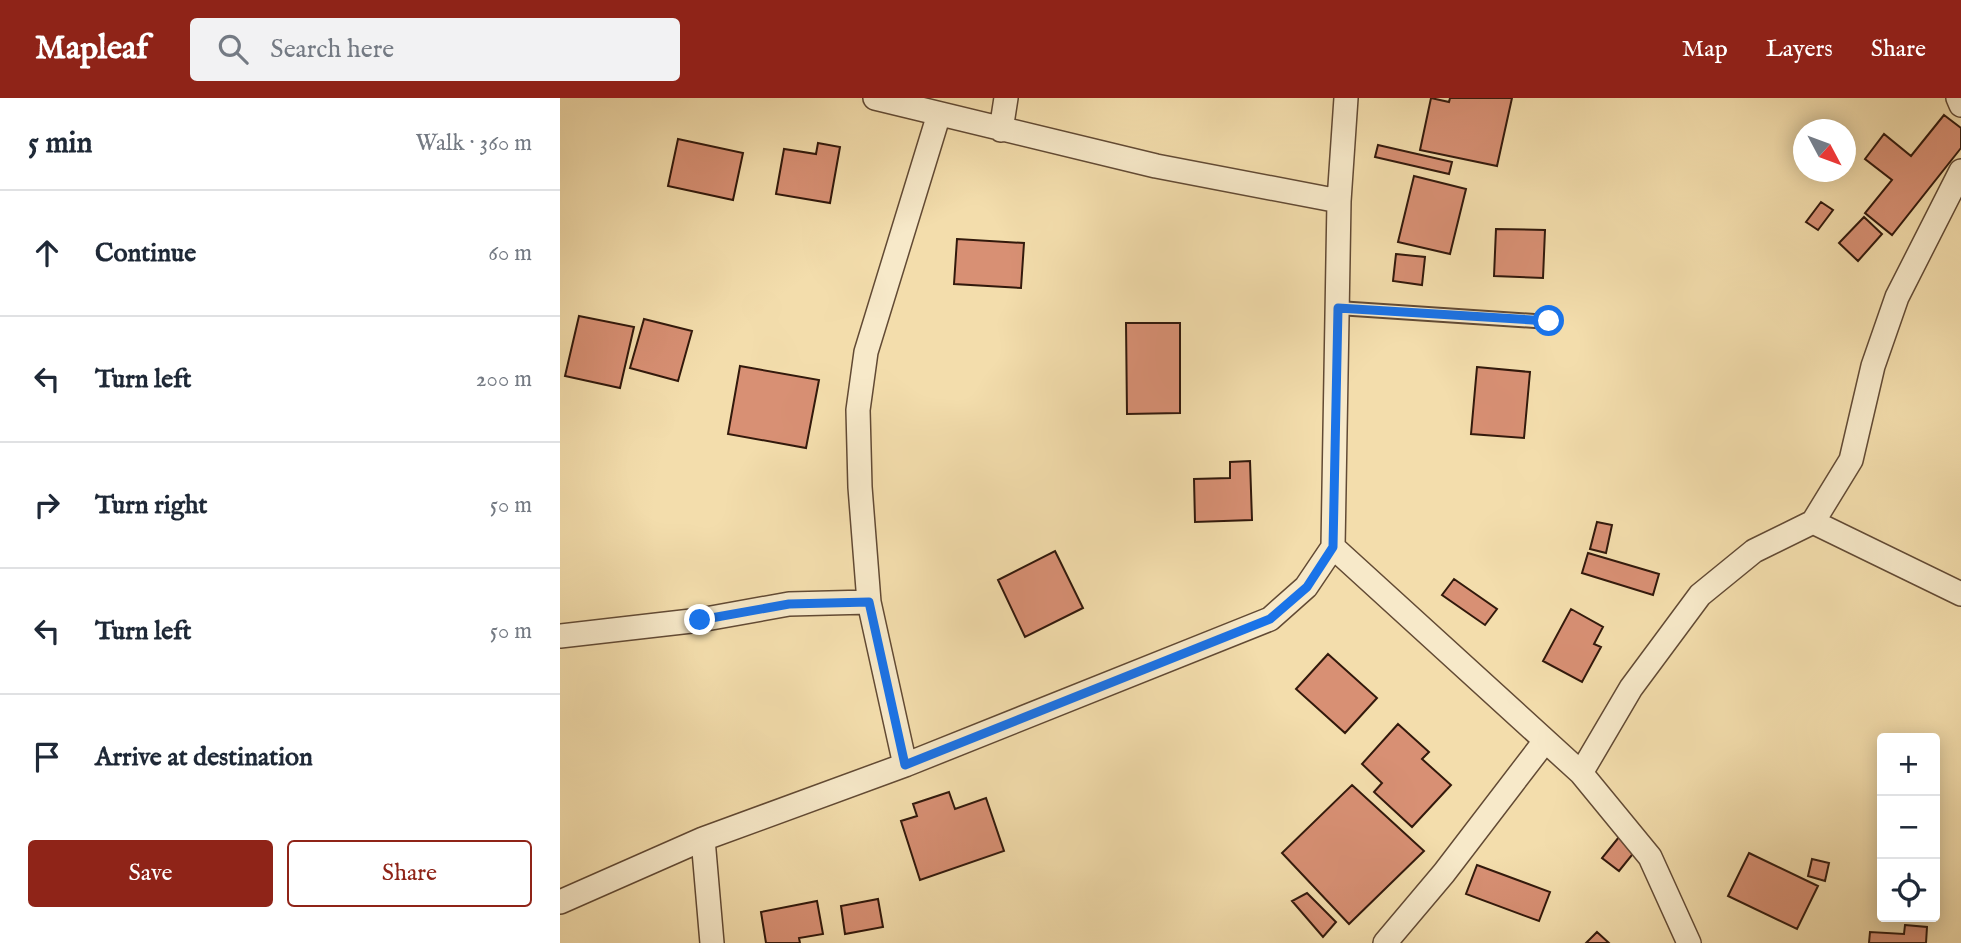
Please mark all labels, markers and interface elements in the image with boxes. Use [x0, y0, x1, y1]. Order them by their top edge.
search box [190, 18, 680, 81]
text: Mapleaf [35, 28, 148, 70]
icon: search [214, 30, 252, 68]
text: Search here [270, 33, 394, 66]
text: Map [1682, 34, 1728, 65]
text: Layers [1766, 34, 1833, 65]
text: Share [1871, 34, 1926, 65]
north arrow [1793, 119, 1856, 182]
text: 5 min [28, 125, 93, 163]
text: Walk · 360 m [415, 129, 532, 158]
icon: ahead [28, 234, 66, 272]
text: Continue [95, 237, 196, 270]
text: 60 m [488, 239, 532, 268]
route start [1533, 305, 1564, 336]
icon: left [28, 360, 66, 398]
text: Turn left [95, 363, 192, 396]
text: 200 m [476, 365, 532, 394]
icon: right [28, 486, 66, 524]
text: Turn right [95, 489, 208, 522]
text: 50 m [490, 491, 532, 520]
route end [684, 604, 715, 635]
icon: left [28, 612, 66, 650]
text: Turn left [95, 615, 192, 648]
text: 50 m [490, 617, 532, 646]
map controls [1877, 733, 1940, 922]
button: + [1877, 733, 1940, 796]
icon: arrive [28, 738, 66, 776]
text: Arrive at destination [95, 741, 313, 774]
button: − [1877, 796, 1940, 859]
button: Save [28, 840, 273, 907]
button: Share [287, 840, 532, 907]
button: locate [1877, 859, 1940, 922]

